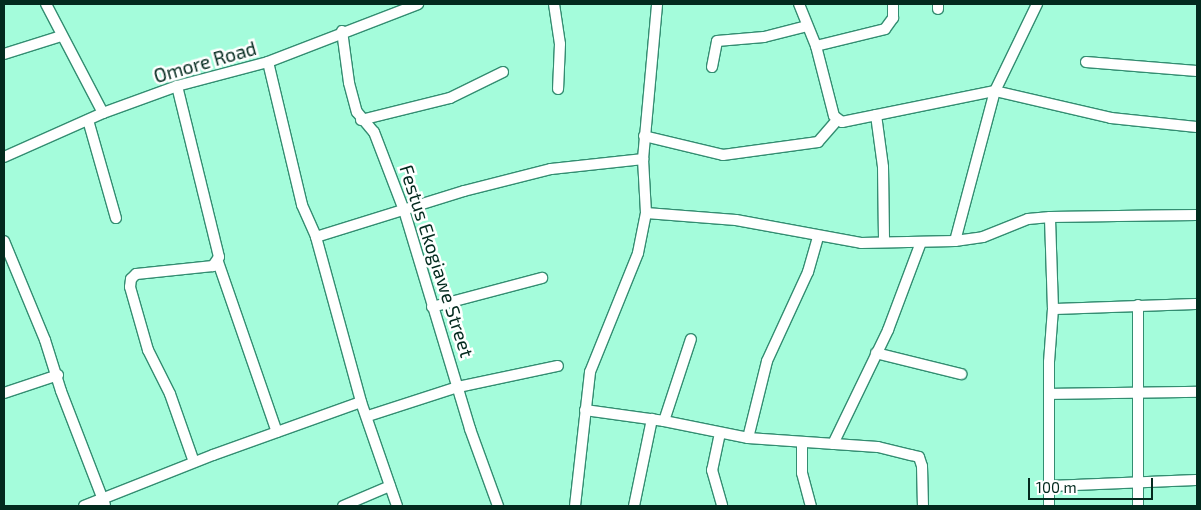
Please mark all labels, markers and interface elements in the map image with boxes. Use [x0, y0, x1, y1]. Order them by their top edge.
street label: Omore Road [151, 36, 259, 88]
street label: Festus Ekogiawe Street [395, 162, 479, 360]
scale bar [1031, 468, 1156, 500]
text: 100 m [1036, 478, 1077, 496]

